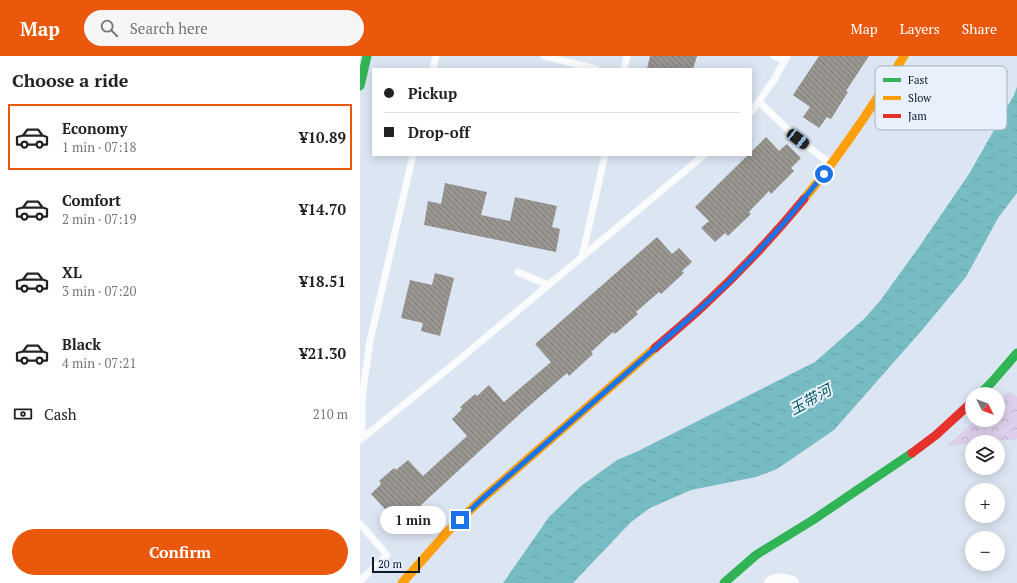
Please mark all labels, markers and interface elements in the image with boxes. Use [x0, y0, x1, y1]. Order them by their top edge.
search box [84, 10, 364, 46]
text: Map [20, 16, 60, 41]
icon: search [98, 17, 120, 39]
text: Search here [130, 18, 208, 38]
text: Map [851, 19, 878, 38]
text: Layers [900, 19, 940, 38]
text: Share [962, 19, 997, 38]
legend [875, 66, 1007, 130]
text: Choose a ride [12, 68, 128, 92]
text: Fast [908, 73, 928, 87]
text: Pickup [408, 83, 457, 103]
text: Slow [908, 91, 932, 105]
text: Jam [908, 109, 927, 123]
text: Economy [62, 118, 127, 138]
icon: car [14, 119, 50, 155]
text: Drop-off [408, 122, 470, 142]
text: ¥10.89 [299, 127, 346, 147]
car [785, 127, 811, 151]
text: 1 min · 07:18 [62, 138, 136, 156]
route start [815, 165, 833, 183]
text: Comfort [62, 190, 121, 210]
icon: car [14, 191, 50, 227]
text: ¥14.70 [299, 199, 346, 219]
text: 2 min · 07:19 [62, 210, 136, 228]
text: XL [62, 262, 82, 282]
icon: car [14, 263, 50, 299]
text: ¥18.51 [299, 271, 346, 291]
text: 3 min · 07:20 [62, 282, 136, 300]
text: Black [62, 334, 101, 354]
icon: car [14, 335, 50, 371]
text: ¥21.30 [299, 343, 346, 363]
text: 4 min · 07:21 [62, 354, 136, 372]
water label: 玉带河 [785, 378, 837, 419]
north arrow [965, 387, 1005, 427]
map controls [965, 387, 1005, 571]
icon: cash [12, 403, 34, 425]
text: Cash [44, 404, 77, 424]
text: 210 m [313, 405, 348, 423]
button: layers [965, 435, 1005, 475]
button: + [965, 483, 1005, 523]
callout: 1 min [380, 506, 446, 534]
text: 1 min [395, 511, 431, 529]
route end [451, 511, 469, 529]
button: Confirm [12, 529, 348, 575]
button: − [965, 531, 1005, 571]
scale bar [372, 555, 420, 574]
text: 20 m [378, 557, 402, 571]

